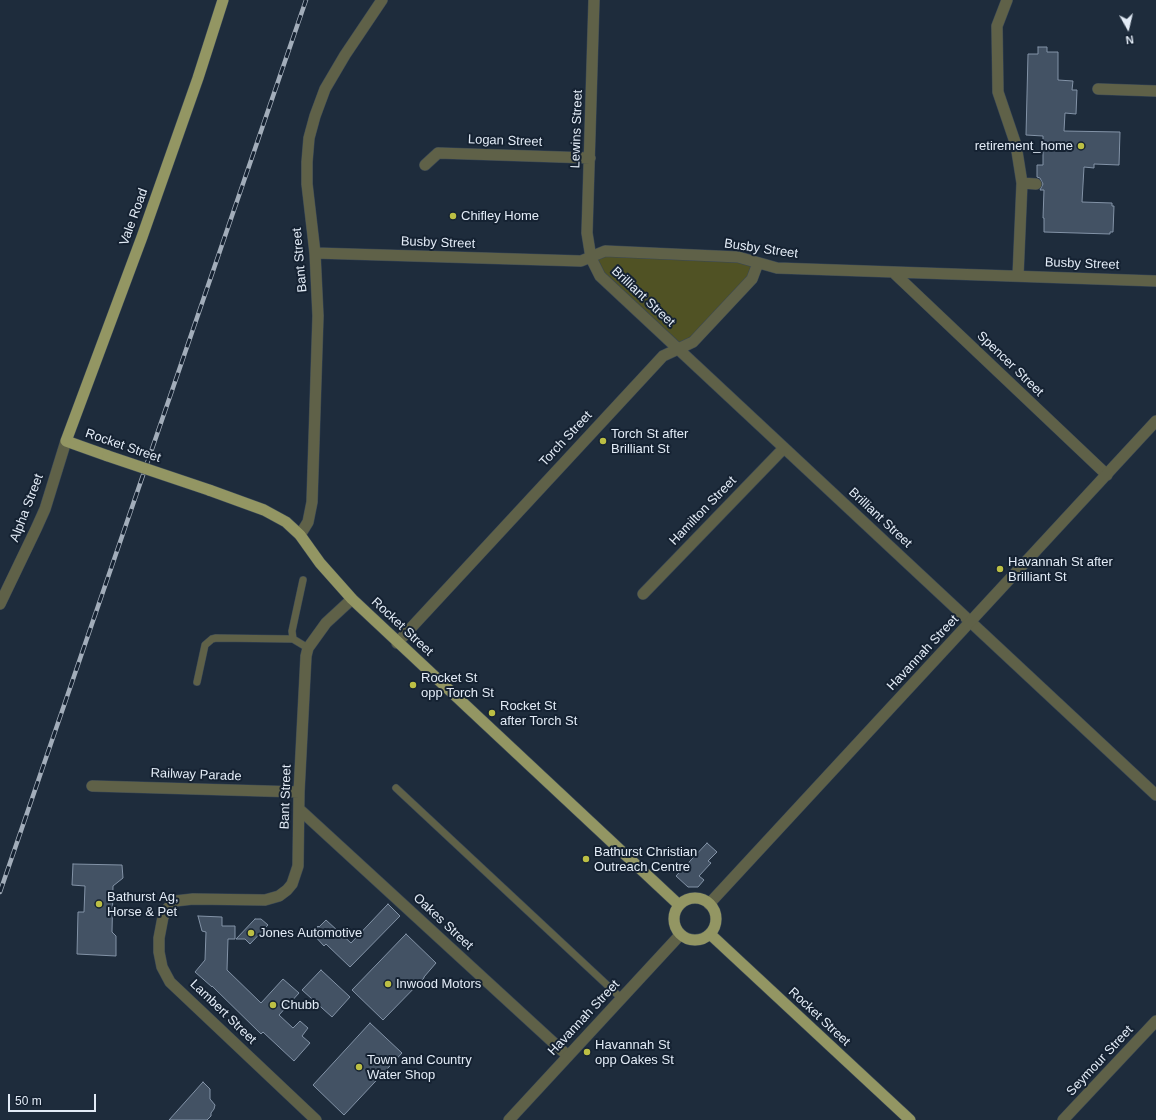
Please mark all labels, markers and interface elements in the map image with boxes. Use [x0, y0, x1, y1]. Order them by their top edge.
north arrow [1108, 8, 1148, 48]
text: N [1125, 33, 1134, 46]
street label: Lewins Street [568, 89, 586, 169]
street label: Logan Street [468, 132, 542, 150]
place label: retirement_home [975, 138, 1073, 154]
marker: retirement_home [1076, 141, 1086, 151]
street label: Vale Road [116, 186, 152, 248]
place label: Chifley Home [461, 208, 539, 224]
marker: Chifley Home [448, 211, 458, 221]
street label: Bant Street [289, 227, 311, 293]
street label: Busby Street [401, 234, 475, 252]
street label: Busby Street [723, 236, 799, 262]
street label: Busby Street [1045, 255, 1119, 273]
street label: Brilliant Street [608, 264, 678, 330]
street label: Spencer Street [973, 328, 1047, 400]
street label: Torch Street [536, 408, 596, 470]
street label: Rocket Street [83, 426, 163, 466]
place label: Torch St after Brilliant St [611, 426, 688, 457]
marker: Torch St after Brilliant St [598, 436, 608, 446]
street label: Alpha Street [7, 472, 47, 544]
street label: Hamilton Street [666, 473, 740, 549]
street label: Brilliant Street [845, 485, 915, 551]
place label: Havannah St after Brilliant St [1008, 554, 1113, 585]
marker: Havannah St after Brilliant St [995, 564, 1005, 574]
street label: Rocket Street [368, 594, 436, 660]
street label: Havannah Street [884, 612, 962, 694]
place label: Rocket St opp Torch St [421, 670, 494, 701]
marker: Rocket St opp Torch St [408, 680, 418, 690]
place label: Rocket St after Torch St [500, 698, 577, 729]
marker: Rocket St after Torch St [487, 708, 497, 718]
street label: Bant Street [277, 764, 295, 830]
street label: Railway Parade [150, 766, 242, 784]
place label: Bathurst Christian Outreach Centre [594, 844, 697, 875]
marker: Bathurst Christian Outreach Centre [581, 854, 591, 864]
place label: Bathurst Ag, Horse & Pet [107, 889, 179, 920]
street label: Oakes Street [410, 890, 476, 954]
marker: Bathurst Ag, Horse & Pet [94, 899, 104, 909]
place label: Jones Automotive [259, 925, 362, 941]
marker: Jones Automotive [246, 928, 256, 938]
place label: Inwood Motors [396, 976, 481, 992]
street label: Lambert Street [187, 977, 259, 1047]
street label: Havannah Street [545, 977, 623, 1059]
marker: Inwood Motors [383, 979, 393, 989]
street label: Rocket Street [785, 984, 853, 1050]
place label: Chubb [281, 997, 319, 1013]
marker: Chubb [268, 1000, 278, 1010]
street label: Seymour Street [1063, 1023, 1137, 1099]
place label: Havannah St opp Oakes St [595, 1037, 674, 1068]
marker: Havannah St opp Oakes St [582, 1047, 592, 1057]
place label: Town and Country Water Shop [367, 1052, 472, 1083]
marker: Town and Country Water Shop [354, 1062, 364, 1072]
scale bar [10, 1086, 98, 1112]
text: 50 m [15, 1094, 42, 1108]

